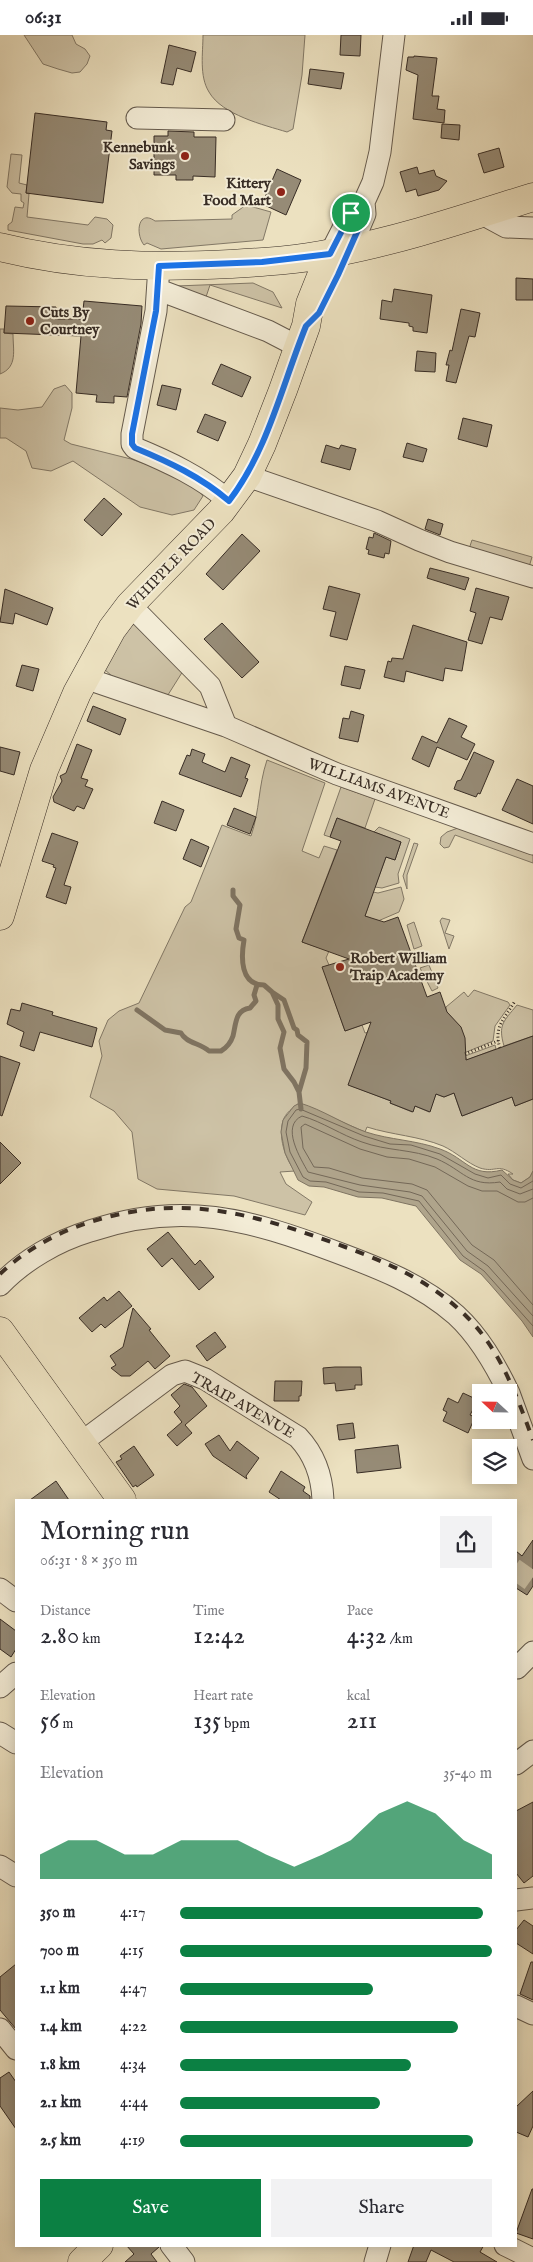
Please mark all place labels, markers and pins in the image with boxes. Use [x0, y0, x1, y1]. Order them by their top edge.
place label: Kennebunk Savings [103, 138, 176, 174]
marker: Kennebunk Savings [179, 150, 191, 162]
place label: Kittery Food Mart [203, 174, 272, 210]
marker: Kittery Food Mart [275, 186, 287, 198]
pin [330, 192, 372, 234]
place label: Cuts By Courtney [40, 303, 100, 339]
marker: Cuts By Courtney [24, 315, 36, 327]
place label: Robert William Traip Academy [349, 949, 447, 985]
marker: Robert William Traip Academy [334, 961, 346, 973]

